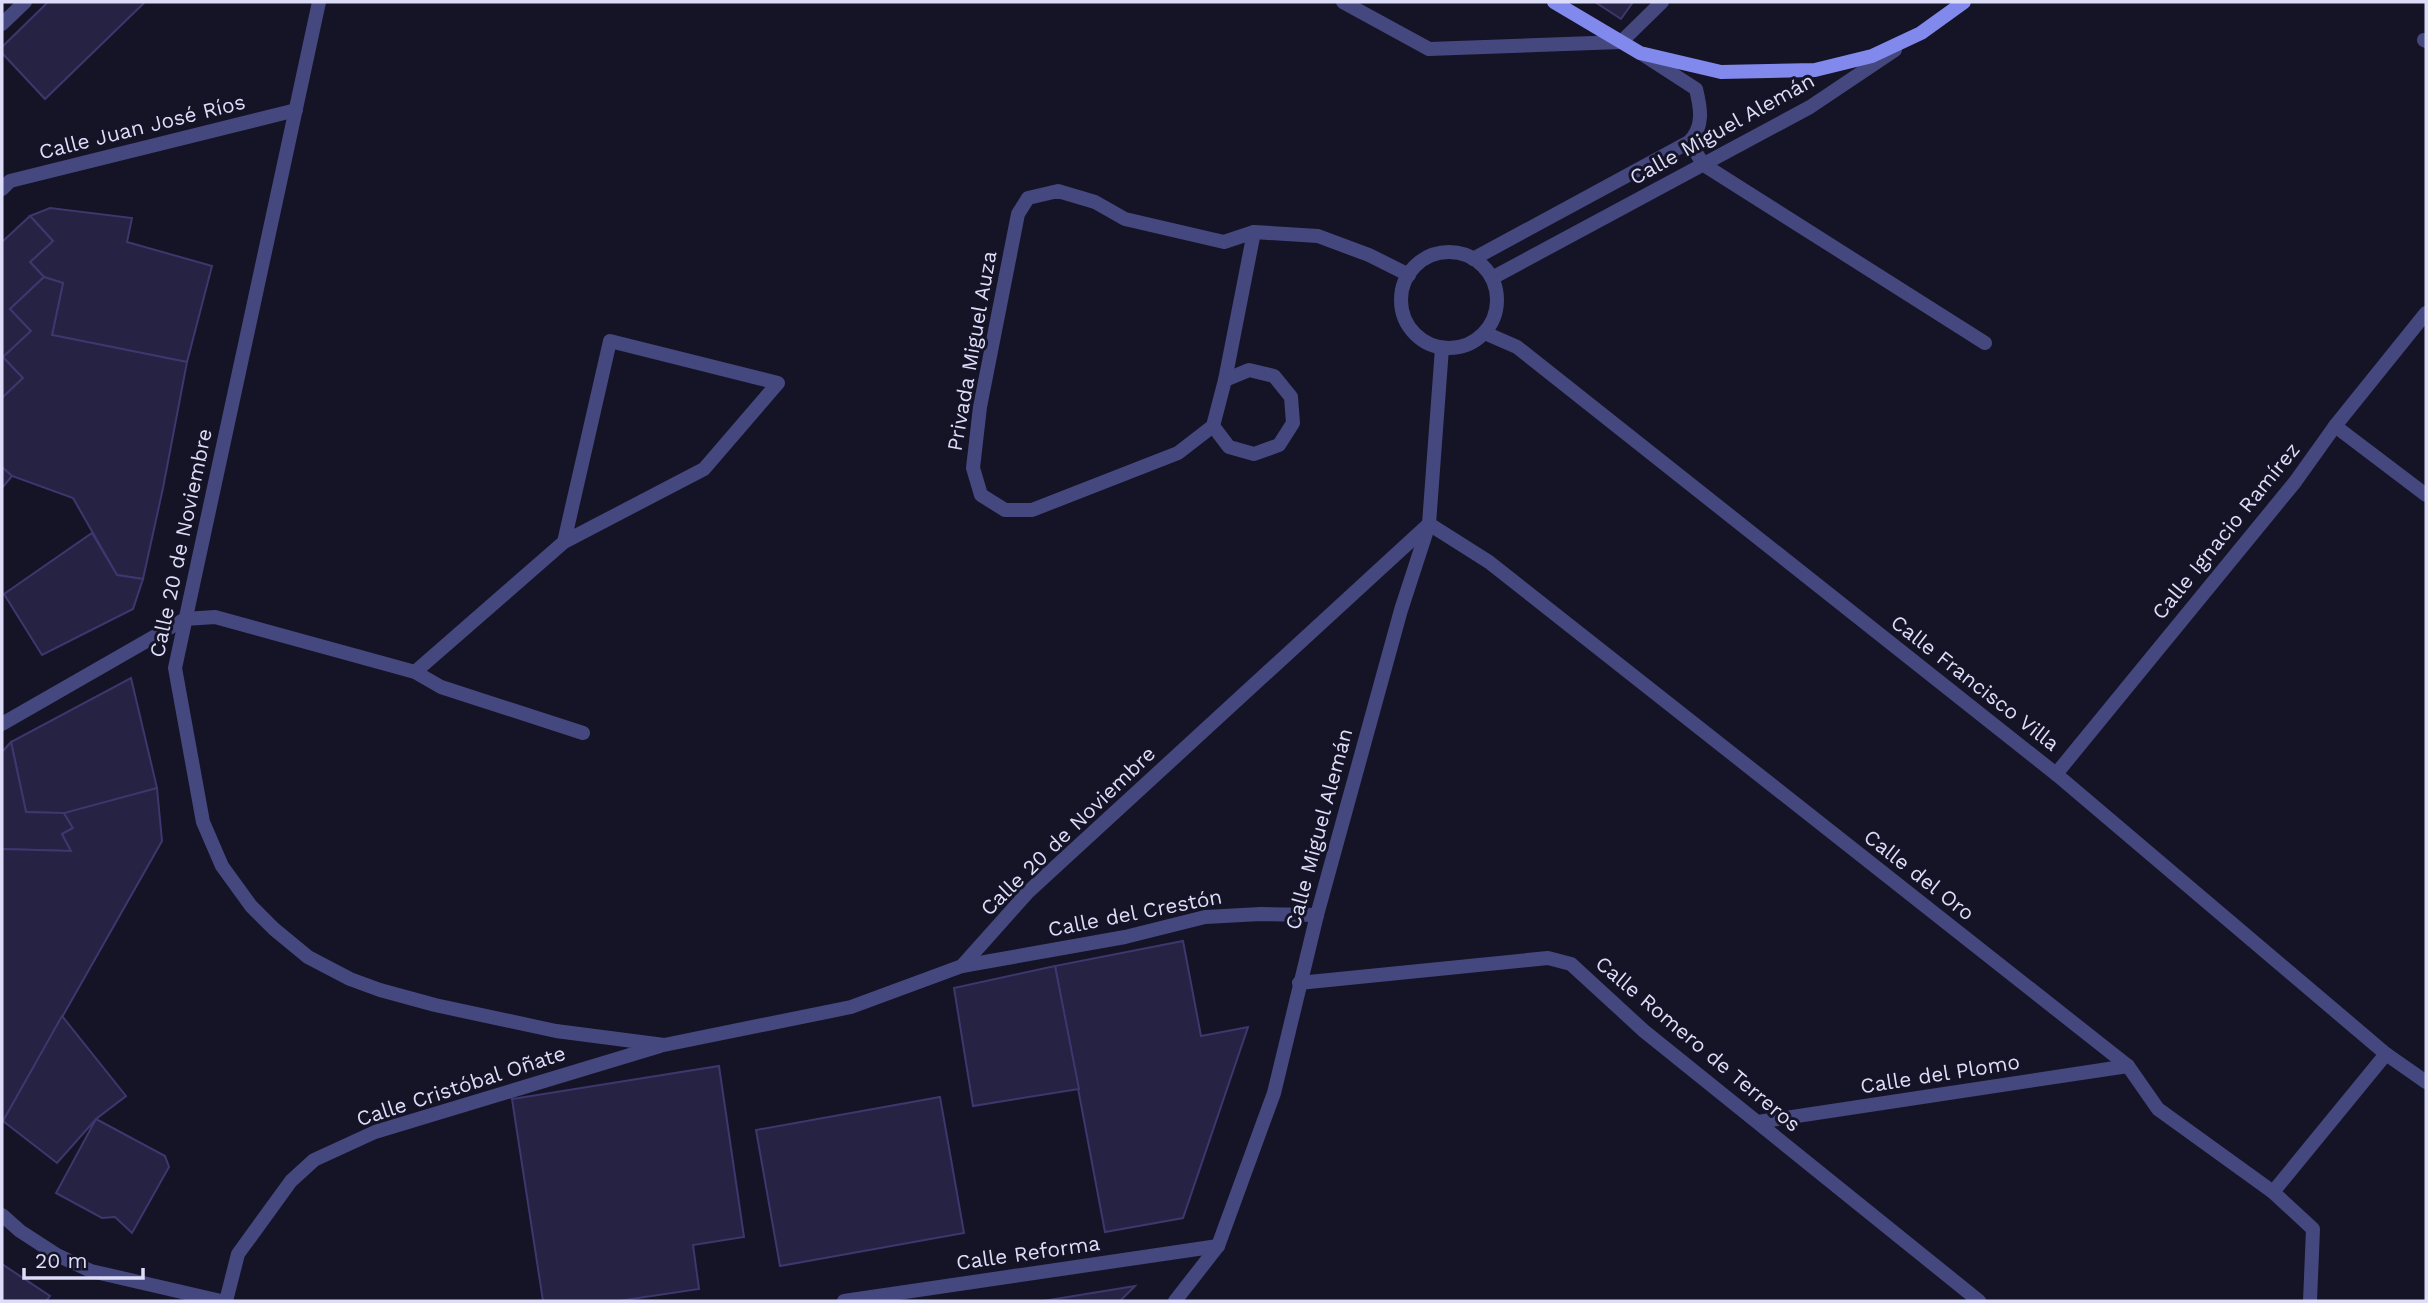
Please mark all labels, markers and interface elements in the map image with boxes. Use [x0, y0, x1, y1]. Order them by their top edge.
street label: Calle Miguel Alemán [1625, 67, 1819, 190]
street label: Calle Juan José Ríos [36, 89, 248, 164]
street label: Privada Miguel Auza [942, 249, 1001, 453]
street label: Calle 20 de Noviembre [144, 426, 217, 660]
street label: Calle Ignacio Ramírez [2146, 437, 2305, 624]
street label: Calle Francisco Villa [1886, 609, 2065, 756]
street label: Calle Miguel Alemán [1280, 725, 1357, 932]
street label: Calle 20 de Noviembre [975, 741, 1160, 921]
street label: Calle del Oro [1859, 824, 1979, 925]
street label: Calle del Crestón [1046, 883, 1224, 942]
street label: Calle Romero de Terreros [1591, 950, 1806, 1137]
street label: Calle Cristóbal Oñate [353, 1040, 569, 1131]
street label: Calle del Plomo [1858, 1049, 2021, 1098]
street label: Calle Reforma [954, 1230, 1102, 1275]
scale bar [24, 1236, 144, 1280]
text: 20 m [35, 1248, 87, 1273]

